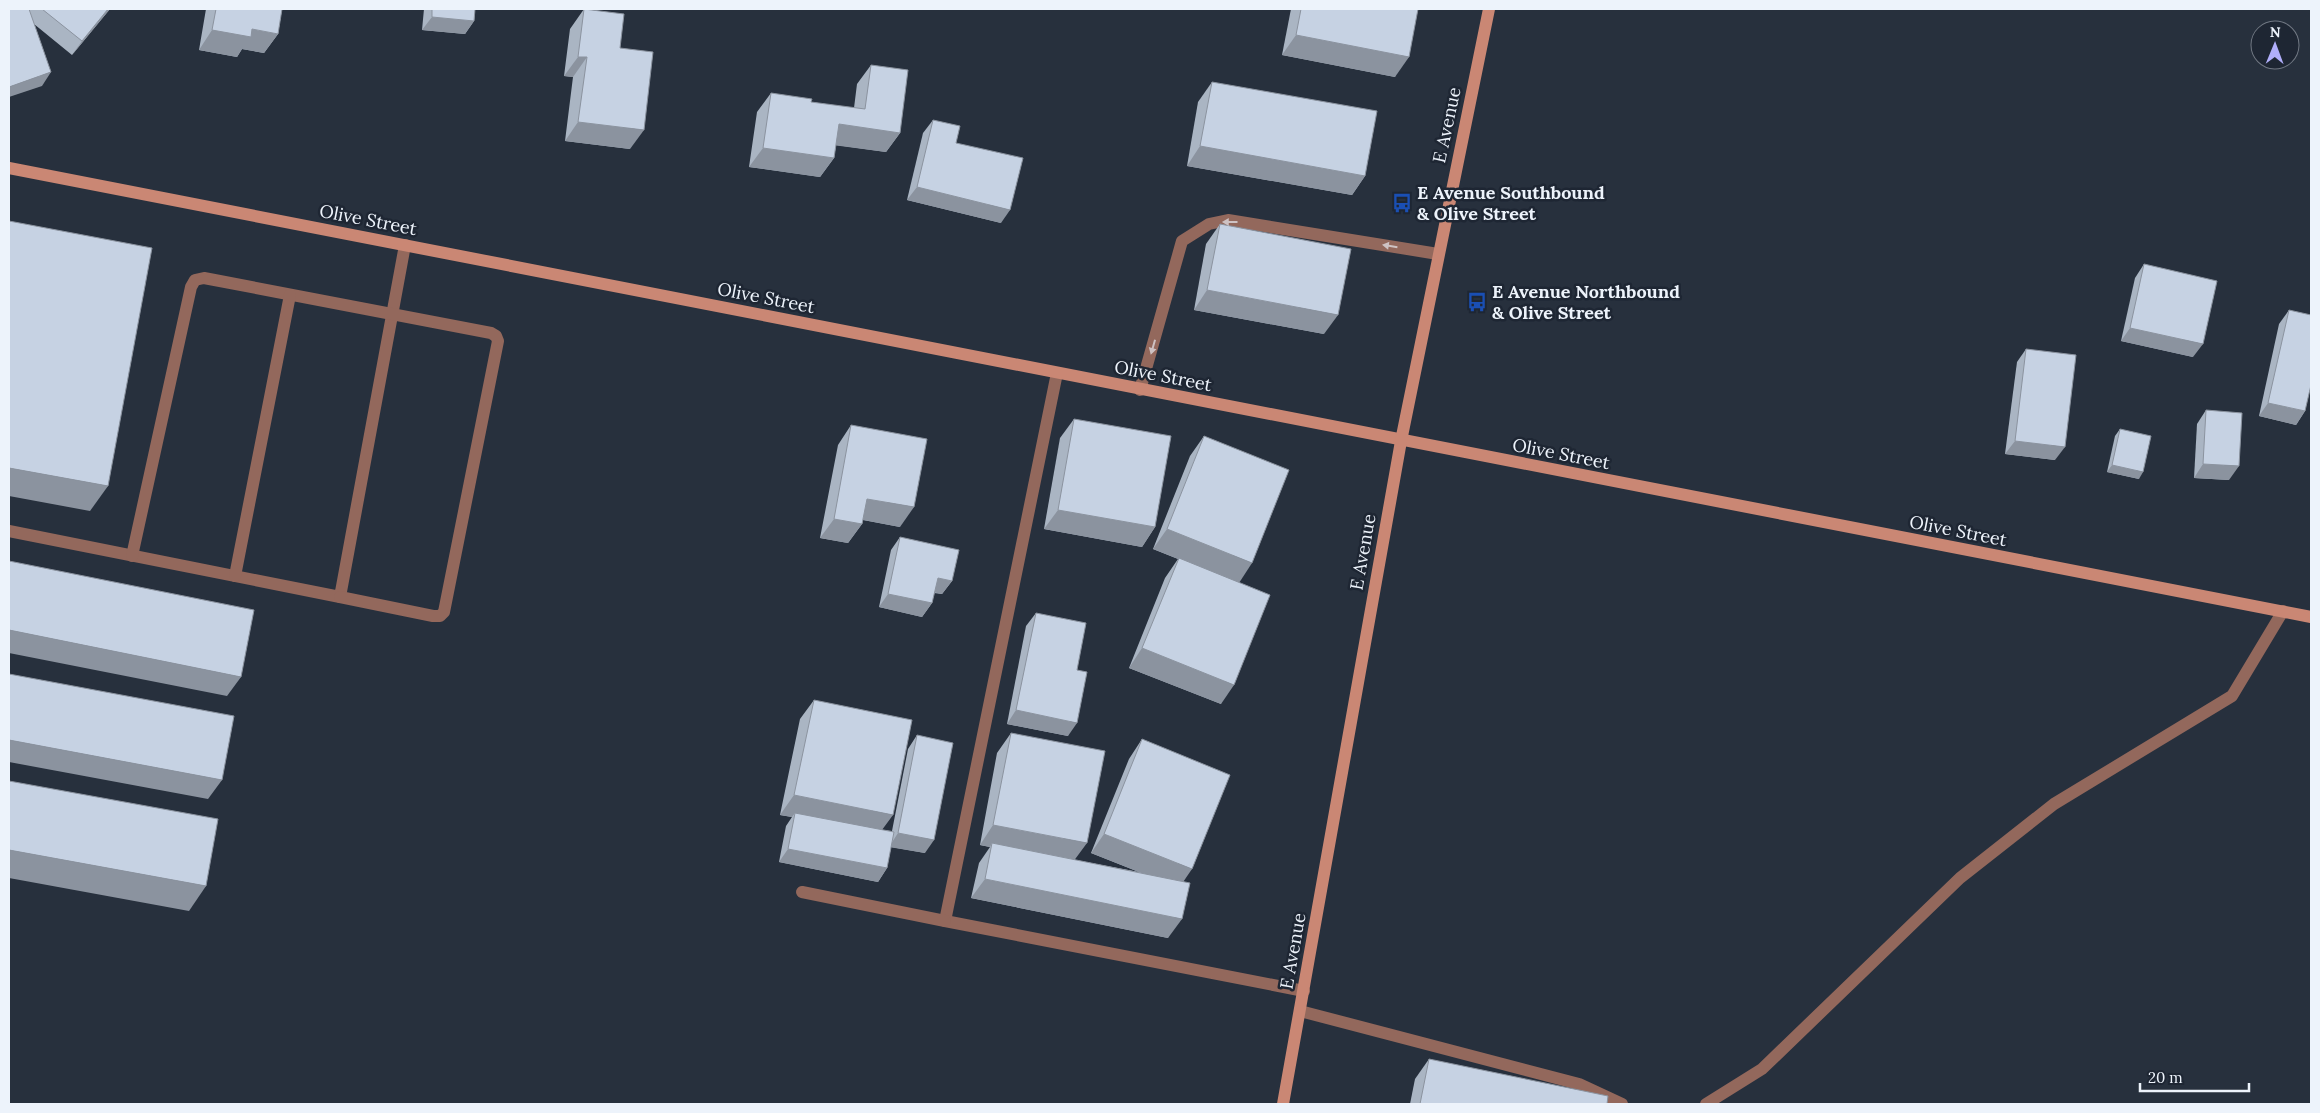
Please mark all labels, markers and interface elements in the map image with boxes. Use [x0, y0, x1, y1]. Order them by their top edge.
north arrow [2250, 20, 2300, 70]
text: N [2270, 23, 2281, 41]
street label: E Avenue [1427, 85, 1466, 165]
place label: E Avenue Southbound & Olive Street [1417, 181, 1605, 225]
bus stop icon: E Avenue Southbound & Olive Street [1391, 192, 1413, 214]
street label: Olive Street [317, 199, 419, 240]
one-way arrow [1221, 218, 1237, 226]
one-way arrow [1382, 242, 1398, 250]
street label: Olive Street [715, 277, 817, 318]
place label: E Avenue Northbound & Olive Street [1492, 280, 1680, 324]
bus stop icon: E Avenue Northbound & Olive Street [1466, 291, 1488, 313]
one-way arrow [1148, 339, 1156, 354]
street label: Olive Street [1112, 355, 1214, 396]
street label: Olive Street [1510, 433, 1612, 474]
street label: Olive Street [1907, 510, 2009, 551]
street label: E Avenue [1344, 512, 1381, 592]
street label: E Avenue [1274, 911, 1311, 991]
scale bar [2140, 1060, 2249, 1092]
text: 20 m [2148, 1068, 2183, 1087]

